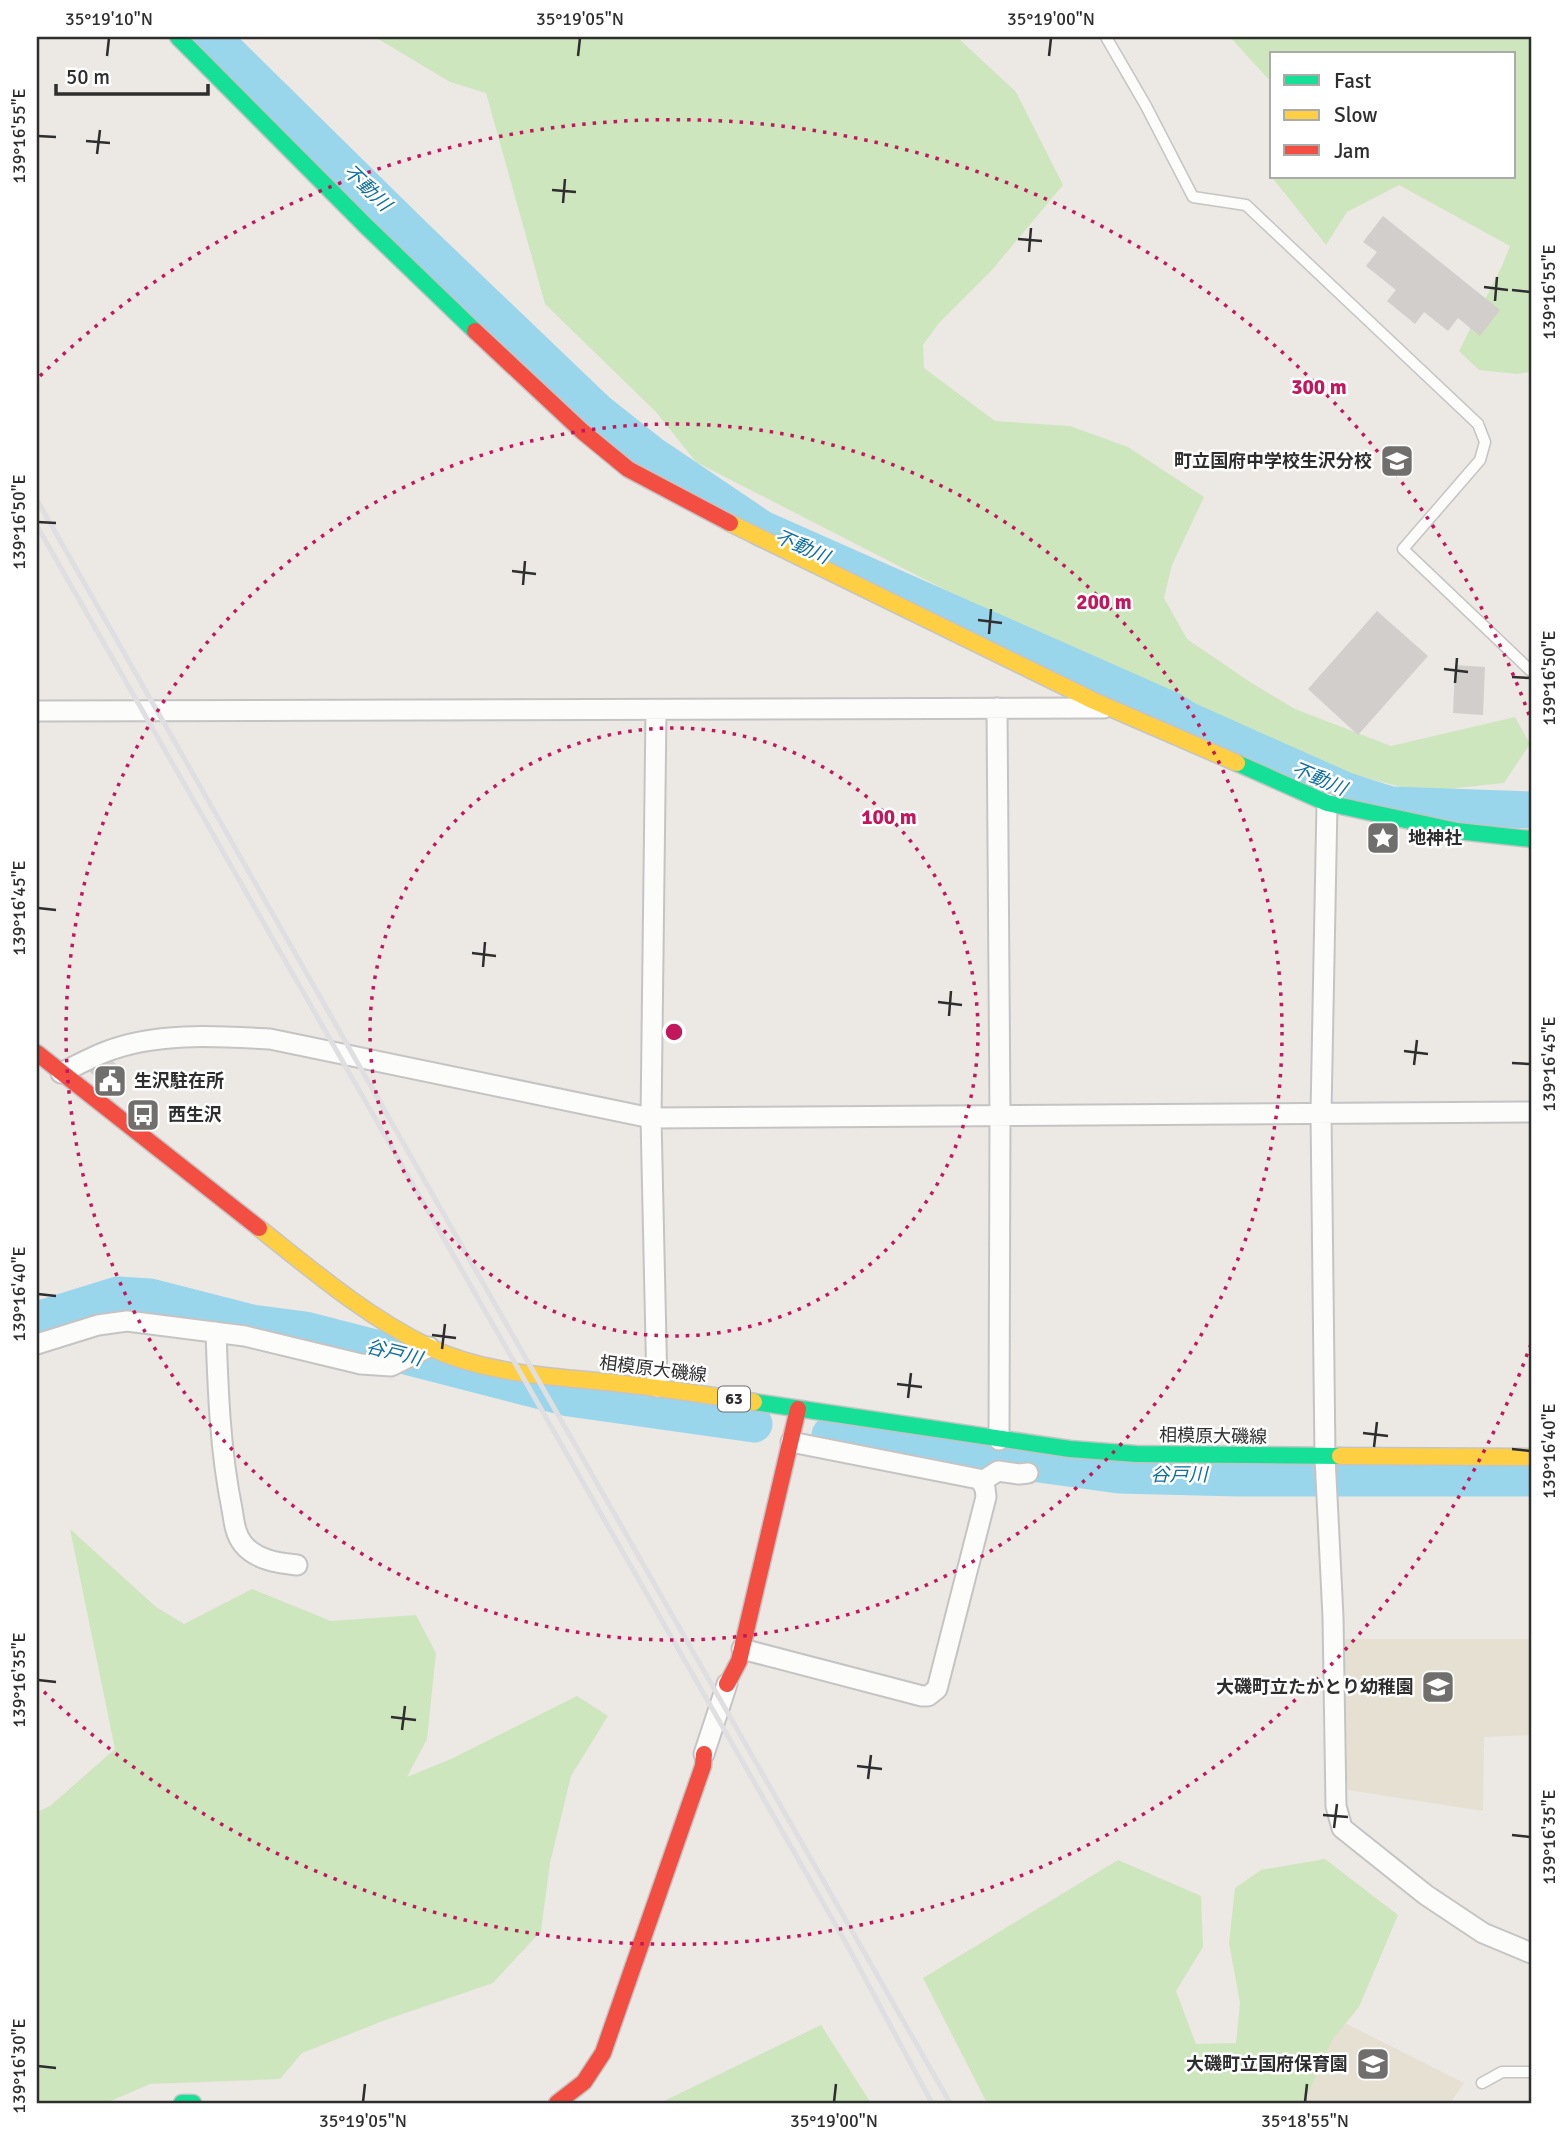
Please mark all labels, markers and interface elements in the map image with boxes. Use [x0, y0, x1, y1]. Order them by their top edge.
text: 35°19'10"N [65, 8, 153, 30]
text: 35°19'05"N [536, 8, 624, 30]
text: 35°19'00"N [1007, 8, 1095, 30]
scale bar [56, 52, 208, 96]
legend [1270, 52, 1516, 178]
text: 50 m [66, 64, 110, 90]
text: Fast [1334, 68, 1371, 94]
text: 139°16'55"E [8, 88, 30, 184]
text: Slow [1334, 102, 1378, 128]
text: Jam [1334, 138, 1370, 164]
water label: 不動川 [338, 160, 397, 218]
text: 139°16'55"E [1538, 244, 1560, 340]
text: 300 m [1291, 374, 1347, 400]
school or university icon: 町立国府中学校生沢分校 [1378, 442, 1416, 480]
place label: 町立国府中学校生沢分校 [1174, 450, 1372, 472]
text: 139°16'50"E [8, 474, 30, 570]
water label: 不動川 [771, 524, 835, 570]
text: 200 m [1076, 589, 1132, 615]
text: 139°16'50"E [1538, 630, 1560, 726]
water label: 不動川 [1288, 757, 1352, 802]
text: 100 m [861, 804, 917, 830]
place icon: 地神社 [1364, 819, 1402, 857]
place label: 地神社 [1408, 827, 1462, 849]
text: 139°16'45"E [8, 860, 30, 956]
text: 139°16'45"E [1538, 1016, 1560, 1112]
centre of rings [662, 1020, 686, 1044]
public building icon: 生沢駐在所 [91, 1062, 129, 1100]
place label: 生沢駐在所 [134, 1070, 224, 1092]
bus stop icon: 西生沢 [124, 1096, 162, 1134]
place label: 西生沢 [168, 1104, 222, 1126]
text: 139°16'40"E [8, 1246, 30, 1342]
water label: 谷戸川 [363, 1334, 426, 1372]
street label: 相模原大磯線 [598, 1352, 708, 1386]
road number: 63 [718, 1386, 750, 1412]
text: 139°16'40"E [1538, 1403, 1560, 1499]
street label: 相模原大磯線 [1159, 1424, 1267, 1448]
water label: 谷戸川 [1150, 1463, 1209, 1487]
text: 139°16'35"E [8, 1632, 30, 1728]
school or university icon: 大磯町立たかとり幼稚園 [1419, 1668, 1457, 1706]
place label: 大磯町立たかとり幼稚園 [1216, 1676, 1414, 1698]
text: 139°16'35"E [1538, 1789, 1560, 1885]
text: 139°16'30"E [8, 2018, 30, 2114]
school or university icon: 大磯町立国府保育園 [1354, 2045, 1392, 2083]
place label: 大磯町立国府保育園 [1186, 2053, 1348, 2075]
text: 35°19'05"N [319, 2110, 407, 2132]
text: 35°19'00"N [790, 2110, 878, 2132]
text: 35°18'55"N [1261, 2110, 1349, 2132]

